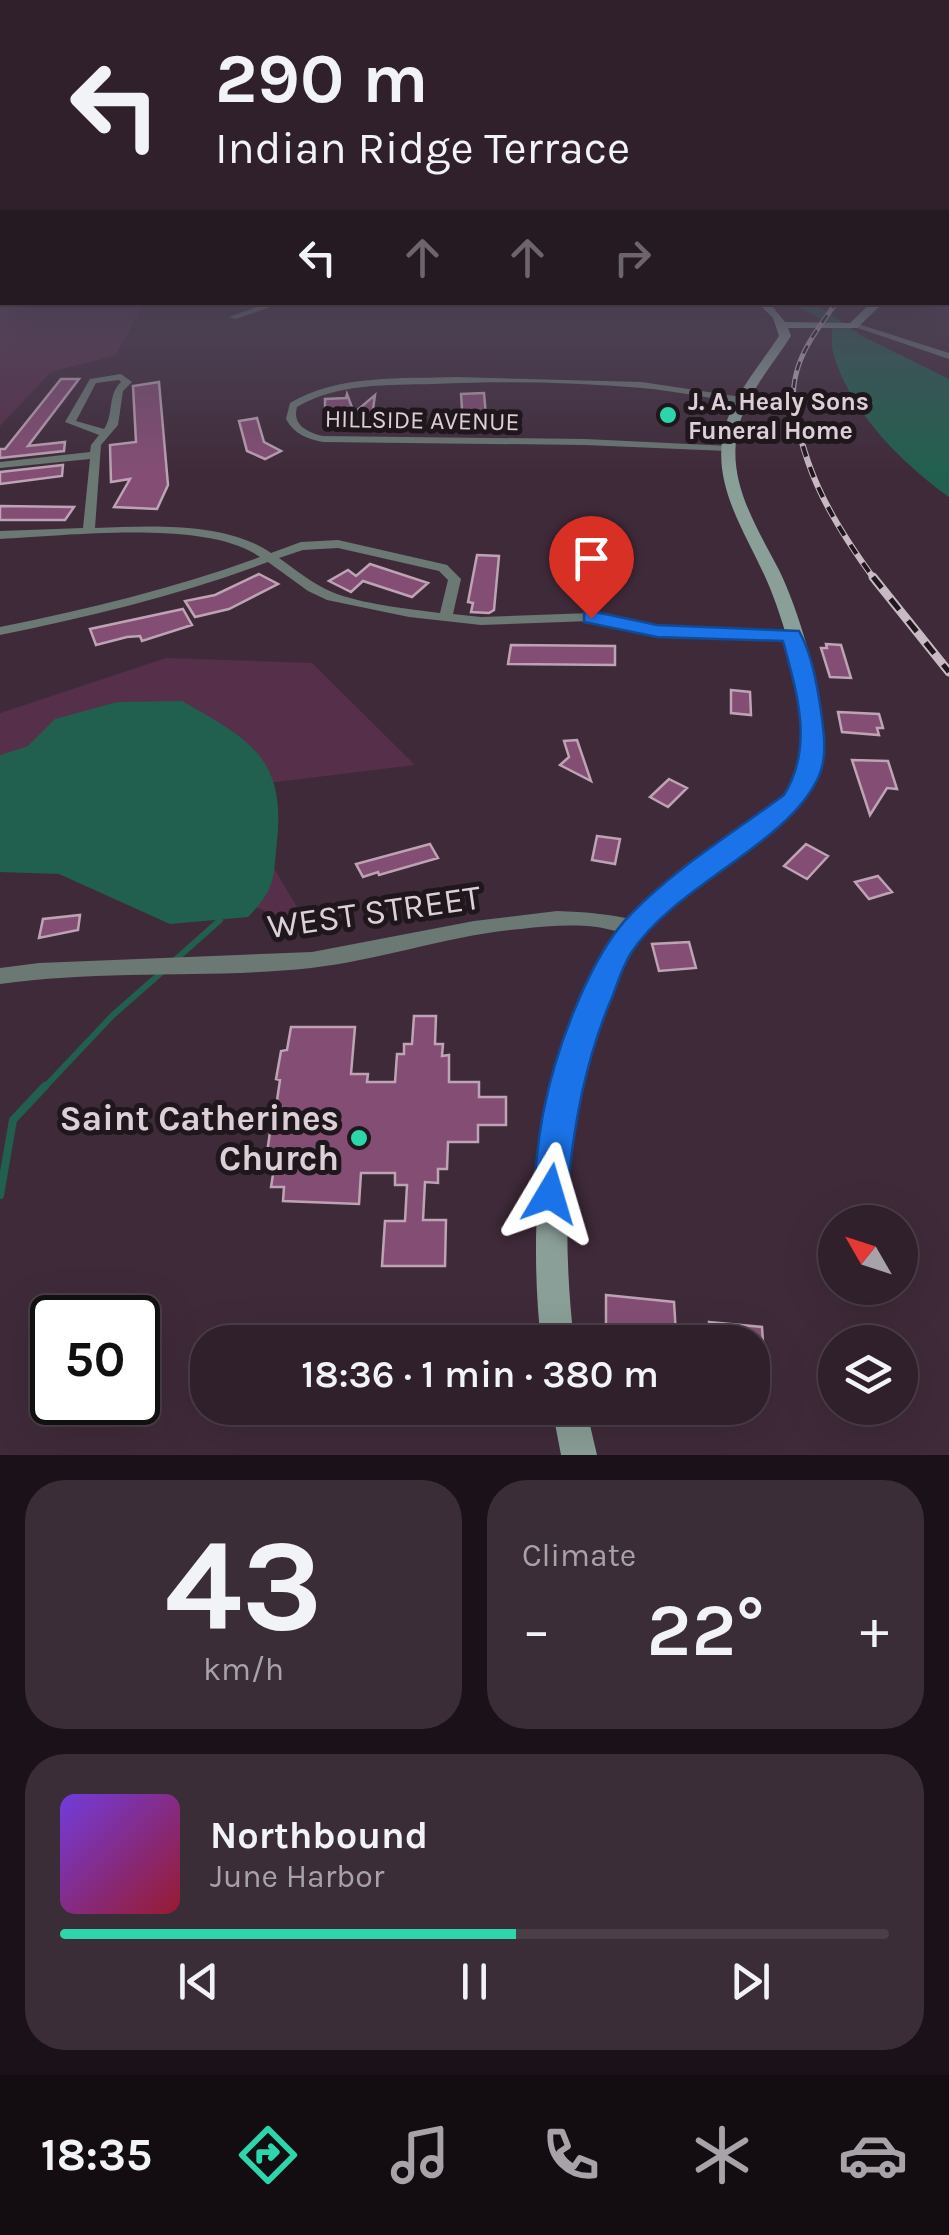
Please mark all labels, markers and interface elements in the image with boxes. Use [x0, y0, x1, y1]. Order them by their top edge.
text: 290 m [215, 38, 428, 120]
icon: left [50, 40, 180, 170]
text: Indian Ridge Terrace [215, 122, 630, 174]
icon: left [290, 230, 345, 285]
icon: ahead [395, 230, 450, 285]
icon: ahead [500, 230, 555, 285]
icon: right [605, 230, 660, 285]
place label: J. A. Healy Sons Funeral Home [688, 387, 869, 445]
street label: HILLSIDE AVENUE [324, 404, 520, 436]
marker: J. A. Healy Sons Funeral Home [657, 404, 679, 426]
pin [549, 516, 634, 619]
icon: arrive [564, 531, 619, 586]
street label: WEST STREET [265, 877, 484, 947]
place label: Saint Catherines Church [59, 1098, 339, 1179]
marker: Saint Catherines Church [348, 1127, 370, 1149]
position arrow [498, 1142, 602, 1246]
north arrow [818, 1205, 918, 1305]
map controls [818, 1205, 918, 1425]
speed limit sign: 50 [30, 1295, 160, 1425]
button: layers [818, 1325, 918, 1425]
text: 18:36 · 1 min · 380 m [301, 1352, 659, 1397]
text: 43 [164, 1510, 323, 1662]
text: Climate [522, 1537, 636, 1574]
text: 22° [647, 1586, 764, 1674]
text: − [522, 1598, 551, 1662]
text: + [860, 1598, 889, 1662]
text: km/h [203, 1651, 284, 1688]
text: Northbound [210, 1813, 428, 1858]
text: June Harbor [210, 1858, 384, 1895]
icon: previous [171, 1954, 226, 2009]
icon: pause [447, 1954, 502, 2009]
icon: next [723, 1954, 778, 2009]
icon: directions [233, 2120, 303, 2190]
icon: music [385, 2120, 455, 2190]
icon: phone [536, 2120, 606, 2190]
icon: climate [687, 2120, 757, 2190]
icon: car [838, 2120, 908, 2190]
text: 18:35 [41, 2129, 152, 2181]

